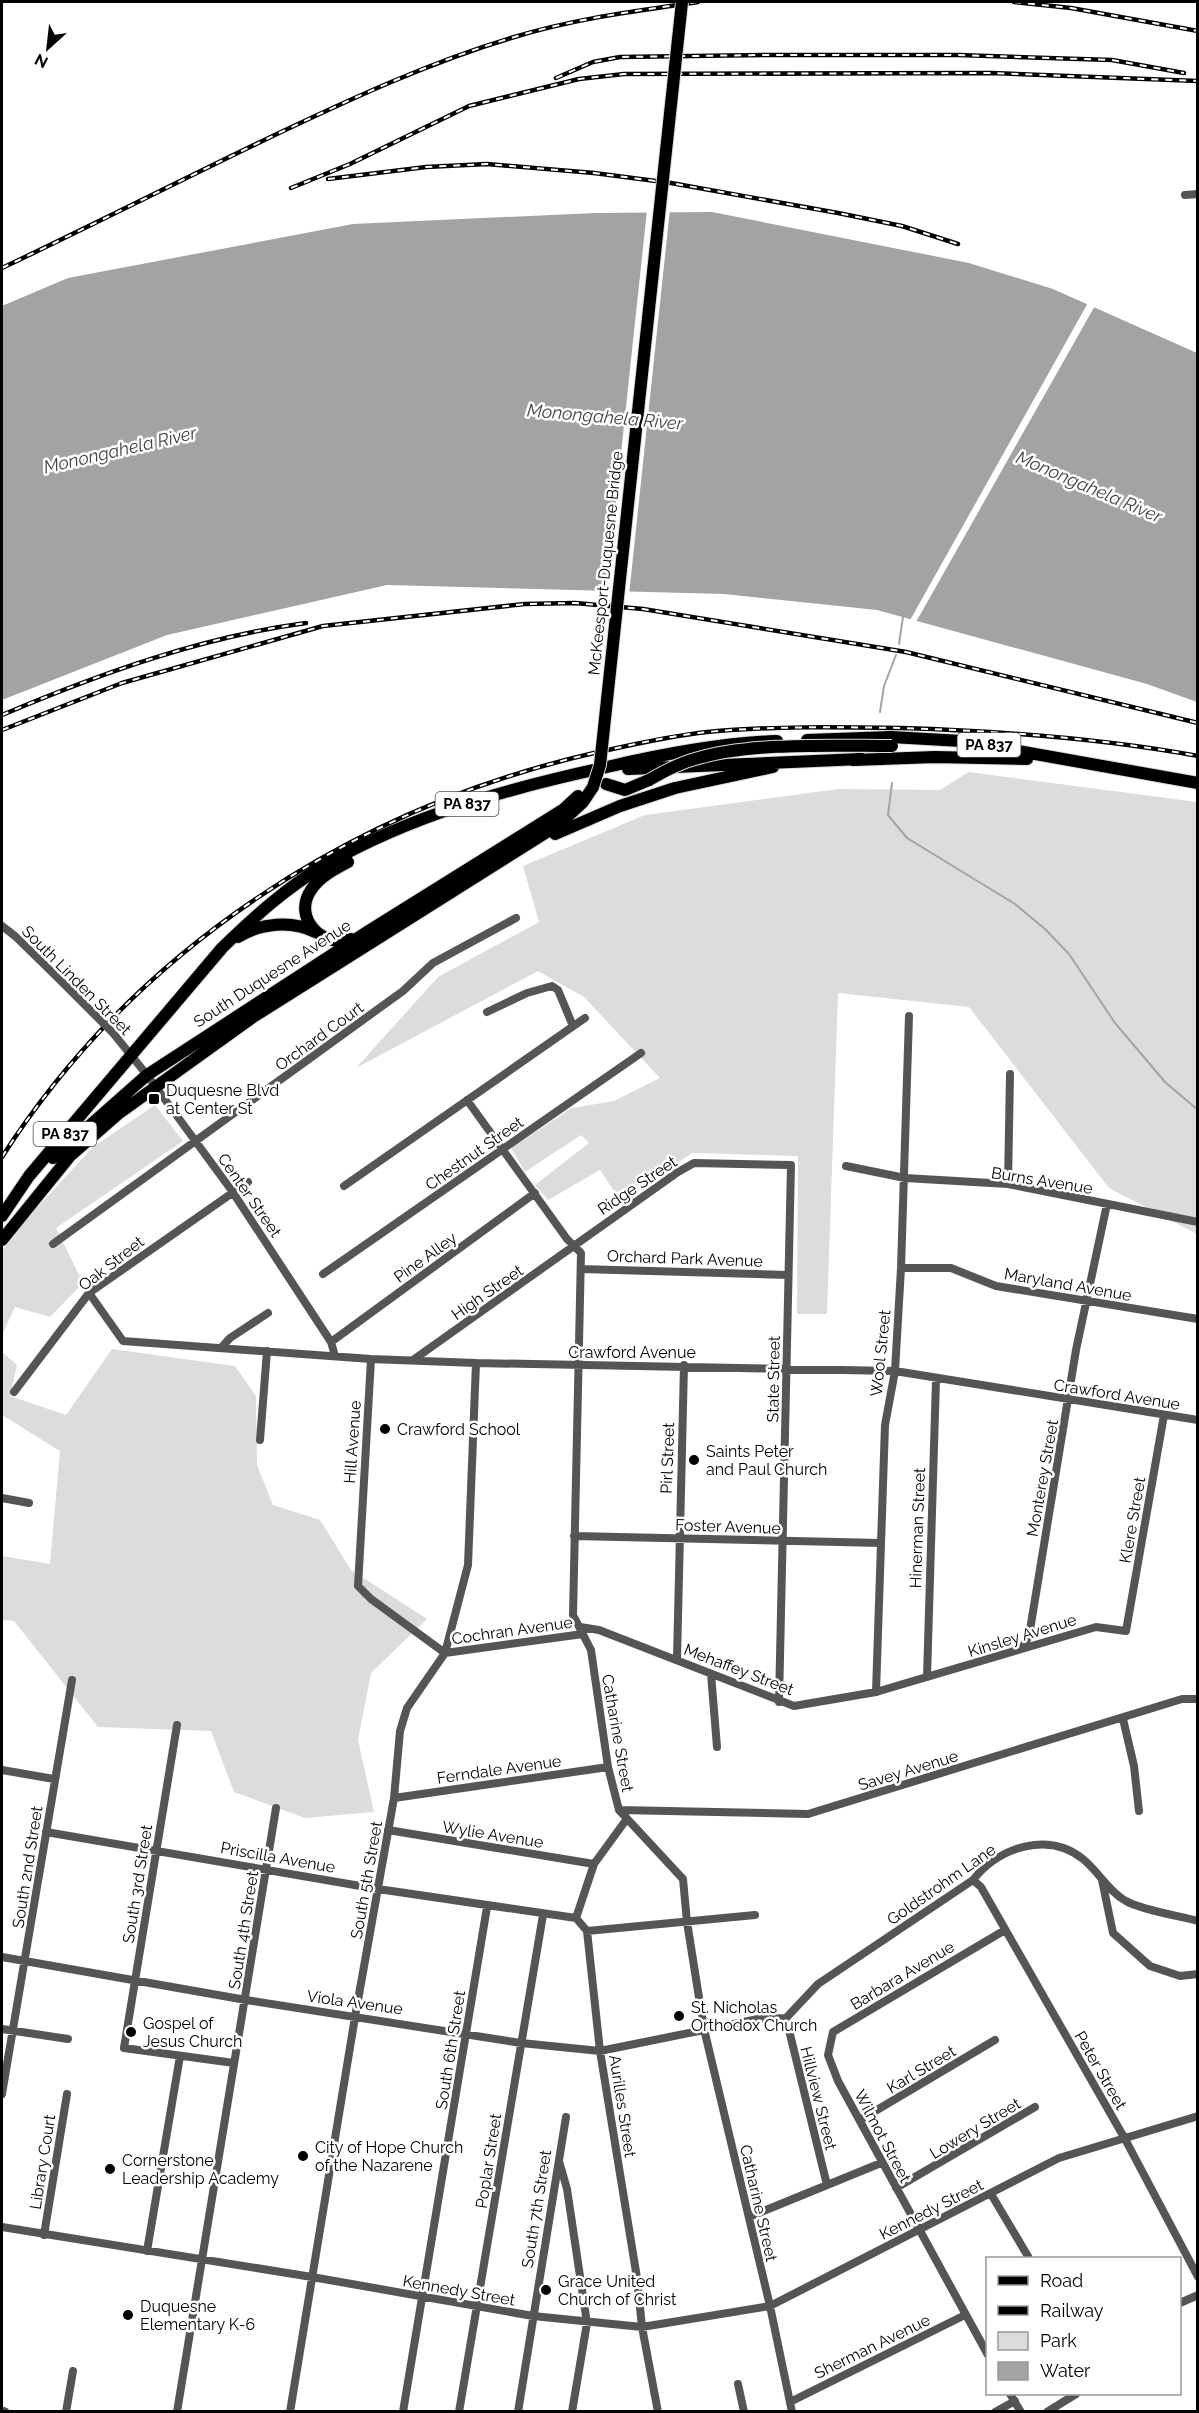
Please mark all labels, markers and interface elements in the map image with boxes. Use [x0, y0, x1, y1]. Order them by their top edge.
north arrow [18, 18, 78, 78]
text: N [32, 50, 51, 72]
water label: Monongahela River [526, 399, 685, 434]
water label: Monongahela River [41, 422, 199, 477]
water label: Monongahela River [1013, 446, 1166, 527]
street label: McKeesport-Duquesne Bridge [584, 450, 627, 676]
road number: PA 837 [958, 733, 1020, 757]
road number: PA 837 [436, 792, 498, 816]
street label: South Duquesne Avenue [190, 916, 354, 1031]
street label: South Linden Street [18, 922, 136, 1039]
street label: Orchard Court [271, 998, 368, 1075]
place label: Duquesne Blvd at Center St [166, 1081, 279, 1118]
marker: Duquesne Blvd at Center St [147, 1092, 161, 1106]
street label: Chestnut Street [422, 1112, 528, 1194]
road number: PA 837 [34, 1122, 97, 1146]
street label: Center Street [214, 1150, 286, 1241]
street label: Ridge Street [594, 1152, 681, 1219]
street label: Burns Avenue [990, 1163, 1094, 1198]
street label: Pine Alley [390, 1228, 461, 1287]
street label: Oak Street [75, 1232, 148, 1295]
street label: Orchard Park Avenue [607, 1246, 763, 1271]
street label: High Street [448, 1260, 527, 1324]
street label: Maryland Avenue [1003, 1264, 1133, 1305]
street label: Wool Street [867, 1308, 895, 1397]
street label: State Street [763, 1335, 784, 1422]
street label: Crawford Avenue [568, 1343, 696, 1362]
street label: Crawford Avenue [1052, 1375, 1181, 1414]
street label: Hill Avenue [340, 1400, 365, 1484]
street label: Monterey Street [1023, 1417, 1062, 1538]
place label: Crawford School [397, 1420, 521, 1439]
street label: Pirl Street [657, 1421, 678, 1494]
marker: Crawford School [378, 1422, 392, 1436]
place label: Saints Peter and Paul Church [706, 1442, 827, 1479]
marker: Saints Peter and Paul Church [687, 1453, 701, 1467]
street label: Hinerman Street [906, 1467, 929, 1589]
street label: Klere Street [1116, 1475, 1150, 1565]
street label: Foster Avenue [675, 1515, 781, 1538]
street label: Kinsley Avenue [966, 1610, 1079, 1661]
street label: Cochran Avenue [450, 1613, 574, 1648]
street label: Mehaffey Street [681, 1640, 797, 1699]
street label: Catharine Street [598, 1673, 637, 1794]
street label: Savey Avenue [856, 1746, 960, 1795]
street label: Ferndale Avenue [436, 1751, 562, 1788]
street label: South 2nd Street [8, 1804, 47, 1930]
street label: Wylie Avenue [441, 1817, 545, 1852]
street label: South 5th Street [347, 1819, 386, 1941]
street label: South 3rd Street [119, 1823, 156, 1945]
street label: Priscilla Avenue [219, 1838, 337, 1877]
street label: Goldstrohm Lane [883, 1840, 999, 1929]
street label: South 4th Street [225, 1869, 262, 1991]
street label: Barbara Avenue [847, 1937, 958, 2014]
street label: Viola Avenue [306, 1986, 404, 2019]
street label: South 6th Street [432, 1989, 469, 2111]
place label: St. Nicholas Orthodox Church [691, 1998, 817, 2035]
marker: St. Nicholas Orthodox Church [672, 2009, 686, 2023]
place label: Gospel of Jesus Church [143, 2014, 242, 2051]
marker: Gospel of Jesus Church [124, 2025, 138, 2039]
street label: Peter Street [1070, 2028, 1131, 2113]
street label: Karl Street [883, 2041, 960, 2097]
street label: Hillview Street [796, 2044, 841, 2152]
street label: Aurilles Street [605, 2053, 640, 2159]
street label: Wilmot Street [850, 2087, 915, 2186]
street label: Lowery Street [926, 2093, 1025, 2163]
street label: Poplar Street [472, 2112, 505, 2210]
street label: Library Court [26, 2113, 59, 2211]
place label: City of Hope Church of the Nazarene [315, 2138, 463, 2175]
street label: Catharine Street [736, 2143, 781, 2264]
street label: South 7th Street [518, 2148, 555, 2269]
marker: City of Hope Church of the Nazarene [296, 2149, 310, 2163]
place label: Cornerstone Leadership Academy [122, 2151, 279, 2188]
marker: Cornerstone Leadership Academy [103, 2162, 117, 2176]
street label: Kennedy Street [876, 2175, 987, 2244]
legend [986, 2257, 1181, 2395]
text: Road [1040, 2270, 1083, 2291]
street label: Kennedy Street [401, 2271, 517, 2310]
place label: Grace United Church of Christ [558, 2272, 677, 2309]
marker: Grace United Church of Christ [539, 2283, 553, 2297]
place label: Duquesne Elementary K-6 [140, 2297, 255, 2334]
text: Railway [1040, 2300, 1104, 2321]
marker: Duquesne Elementary K-6 [121, 2308, 135, 2322]
street label: Sherman Avenue [811, 2310, 933, 2383]
text: Park [1040, 2330, 1077, 2351]
text: Water [1040, 2360, 1091, 2381]

